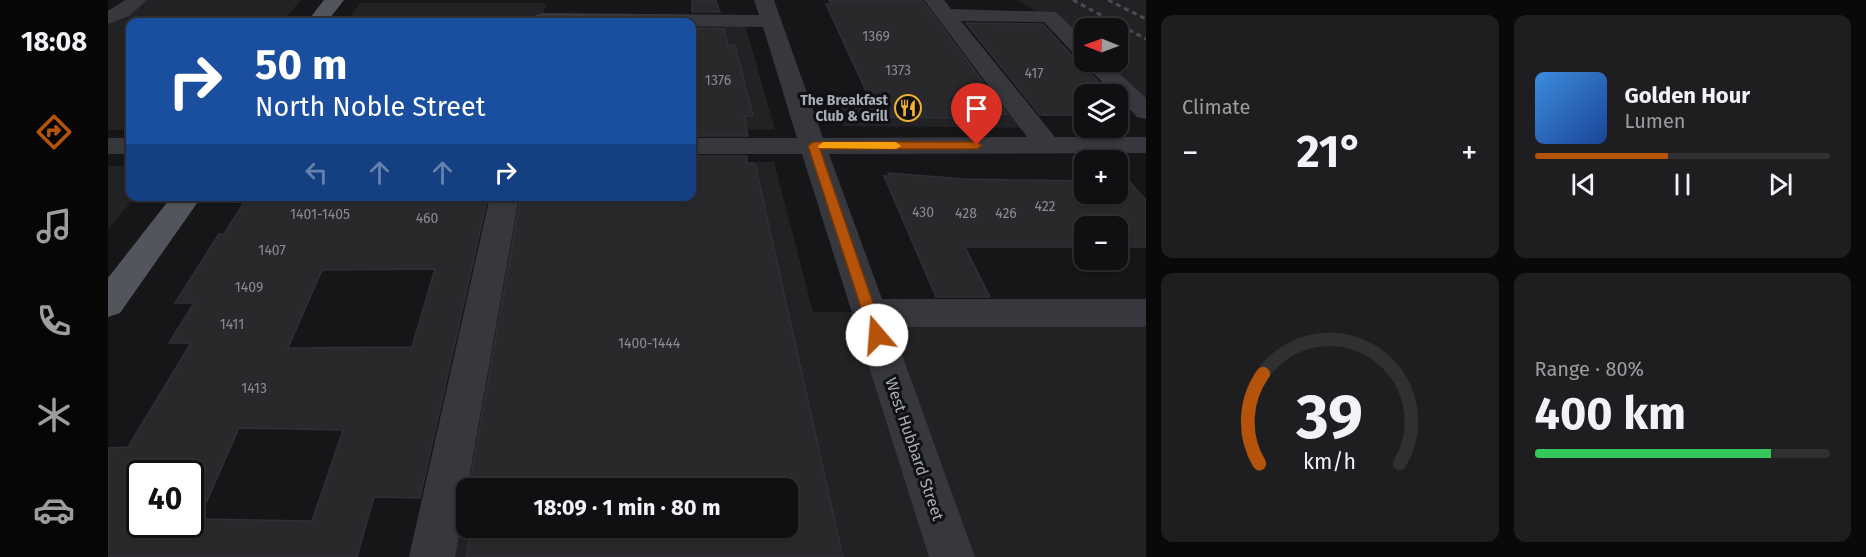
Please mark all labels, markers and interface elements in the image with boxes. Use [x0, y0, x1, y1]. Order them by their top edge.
north arrow [1074, 18, 1128, 72]
map controls [1074, 18, 1128, 270]
text: 18:08 [21, 26, 87, 58]
house number: 1369 [862, 28, 890, 45]
text: 50 m [255, 40, 348, 90]
icon: right [156, 42, 234, 120]
house number: 1373 [885, 62, 911, 79]
house number: 417 [1025, 65, 1043, 82]
house number: 1376 [705, 72, 731, 89]
text: Golden Hour [1625, 82, 1750, 109]
pin [951, 83, 1002, 145]
button: layers [1074, 84, 1128, 138]
text: North Noble Street [255, 91, 486, 123]
place label: The Breakfast Club & Grill [800, 92, 889, 125]
icon: arrive [960, 92, 993, 125]
restaurant icon: The Breakfast Club & Grill [893, 93, 923, 123]
text: Climate [1182, 95, 1250, 119]
text: Lumen [1625, 109, 1686, 133]
icon: directions [33, 111, 75, 153]
text: 21° [1296, 125, 1363, 179]
text: − [1182, 133, 1199, 173]
text: + [1461, 133, 1477, 173]
button: + [1074, 150, 1128, 204]
icon: left [300, 156, 333, 189]
icon: ahead [363, 156, 396, 189]
icon: ahead [426, 156, 459, 189]
icon: right [489, 156, 522, 189]
icon: previous [1567, 168, 1600, 201]
icon: pause [1666, 168, 1699, 201]
icon: next [1764, 168, 1797, 201]
house number: 422 [1034, 198, 1056, 215]
house number: 430 [912, 204, 934, 221]
icon: music [33, 205, 75, 247]
house number: 428 [955, 205, 977, 222]
house number: 426 [995, 205, 1017, 222]
house number: 1401-1405 [290, 206, 350, 223]
house number: 460 [416, 210, 439, 227]
button: − [1074, 216, 1128, 270]
house number: 1407 [258, 242, 286, 259]
house number: 1409 [235, 279, 263, 296]
icon: phone [33, 300, 75, 342]
position arrow [845, 303, 909, 367]
house number: 1411 [220, 316, 244, 333]
house number: 1400-1444 [618, 335, 681, 352]
text: Range · 80% [1535, 357, 1644, 381]
street label: West Hubbard Street [881, 375, 948, 523]
house number: 1413 [241, 380, 267, 397]
text: 39 [1295, 380, 1363, 455]
text: 400 km [1535, 387, 1686, 441]
icon: climate [33, 394, 75, 436]
text: km/h [1303, 450, 1356, 476]
speed limit sign: 40 [126, 460, 204, 538]
icon: car [33, 489, 75, 531]
text: 18:09 · 1 min · 80 m [533, 494, 721, 521]

